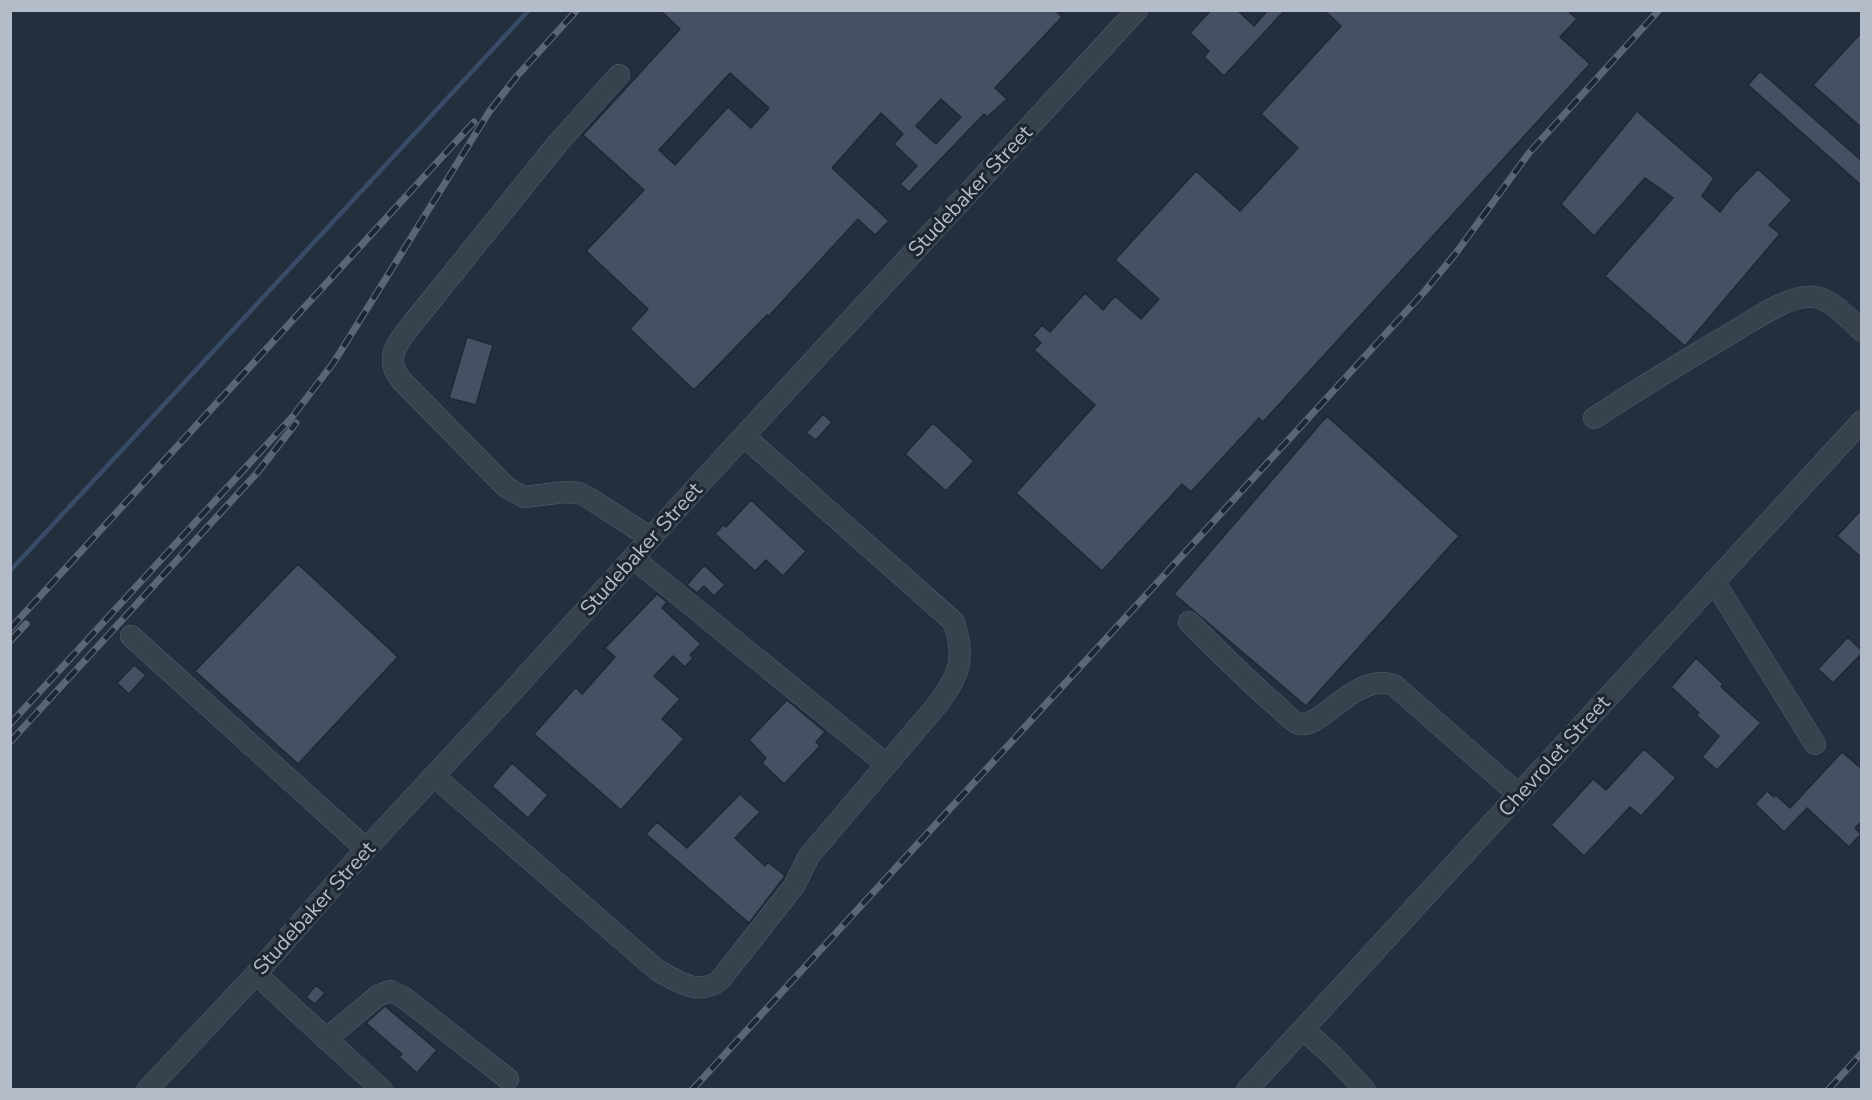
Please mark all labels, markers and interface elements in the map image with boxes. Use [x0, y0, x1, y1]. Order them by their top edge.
street label: Studebaker Street [902, 119, 1039, 263]
street label: Studebaker Street [574, 476, 709, 622]
street label: Chevrolet Street [1492, 689, 1616, 823]
street label: Studebaker Street [247, 835, 382, 981]

